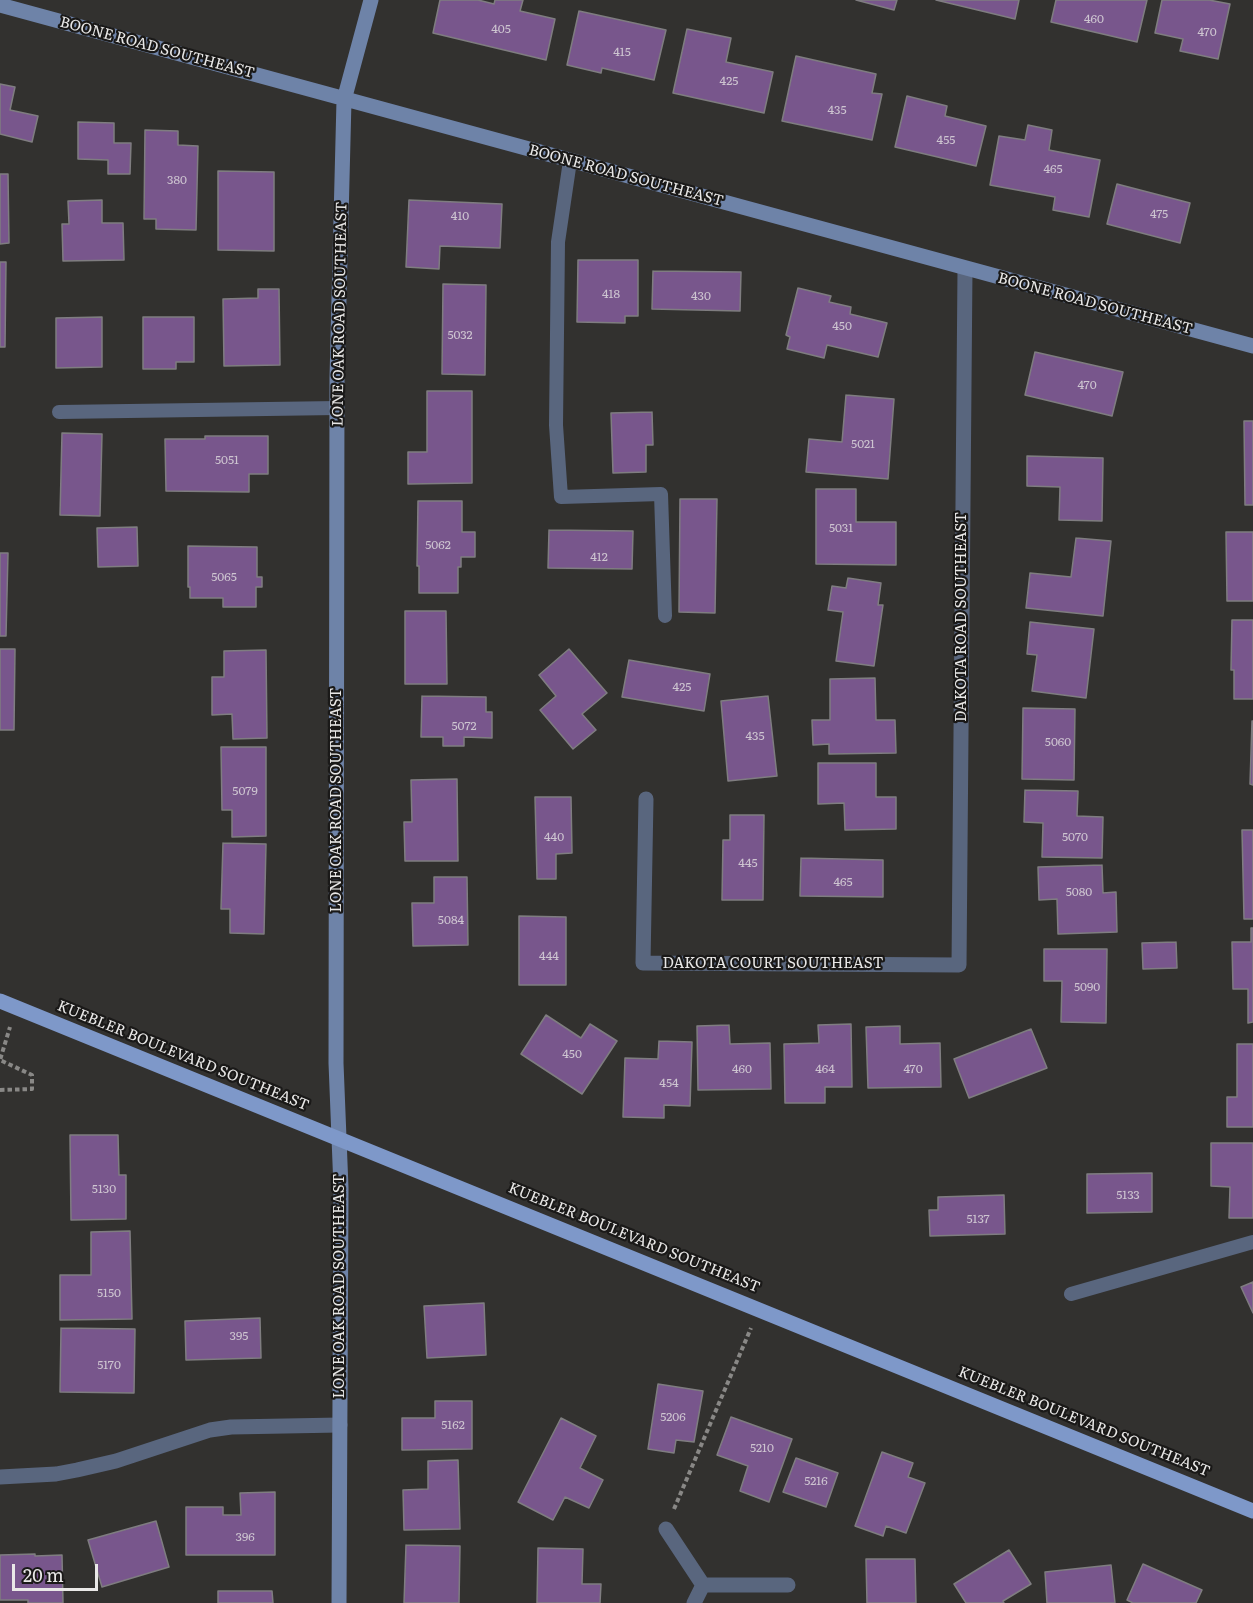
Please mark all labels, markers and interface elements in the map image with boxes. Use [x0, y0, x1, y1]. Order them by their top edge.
house number: 460 [1084, 12, 1104, 26]
street label: BOONE ROAD SOUTHEAST [58, 13, 256, 83]
house number: 405 [491, 22, 511, 36]
house number: 470 [1197, 25, 1217, 39]
house number: 415 [613, 45, 631, 59]
house number: 425 [720, 74, 738, 88]
house number: 435 [827, 103, 847, 117]
house number: 455 [937, 133, 955, 147]
street label: BOONE ROAD SOUTHEAST [527, 141, 725, 211]
house number: 465 [1043, 162, 1063, 176]
house number: 380 [167, 173, 187, 187]
street label: LONE OAK ROAD SOUTHEAST [329, 201, 351, 427]
house number: 475 [1150, 207, 1168, 221]
house number: 410 [451, 209, 469, 223]
street label: BOONE ROAD SOUTHEAST [996, 269, 1194, 339]
house number: 418 [602, 287, 620, 301]
house number: 430 [691, 289, 711, 303]
house number: 450 [832, 319, 852, 333]
house number: 5032 [447, 328, 473, 342]
house number: 470 [1077, 378, 1097, 392]
house number: 5021 [851, 437, 875, 451]
house number: 5051 [215, 453, 239, 467]
street label: DAKOTA ROAD SOUTHEAST [953, 512, 971, 722]
house number: 5031 [829, 521, 853, 535]
house number: 5062 [425, 538, 451, 552]
house number: 412 [590, 550, 608, 564]
house number: 5065 [211, 570, 237, 584]
house number: 425 [673, 680, 691, 694]
street label: LONE OAK ROAD SOUTHEAST [328, 688, 346, 912]
house number: 5072 [451, 719, 477, 733]
house number: 435 [745, 729, 765, 743]
house number: 5060 [1045, 735, 1071, 749]
house number: 5079 [232, 784, 258, 798]
house number: 440 [544, 830, 564, 844]
house number: 5070 [1062, 830, 1088, 844]
house number: 445 [738, 856, 758, 870]
house number: 465 [833, 875, 853, 889]
house number: 5080 [1066, 885, 1092, 899]
house number: 5084 [438, 913, 464, 927]
house number: 444 [539, 949, 559, 963]
street label: DAKOTA COURT SOUTHEAST [662, 955, 884, 973]
house number: 5090 [1074, 980, 1100, 994]
street label: KUEBLER BOULEVARD SOUTHEAST [54, 997, 312, 1115]
house number: 450 [562, 1047, 582, 1061]
house number: 460 [732, 1062, 752, 1076]
house number: 464 [815, 1062, 835, 1076]
house number: 470 [903, 1062, 923, 1076]
house number: 454 [659, 1076, 679, 1090]
street label: LONE OAK ROAD SOUTHEAST [331, 1174, 349, 1398]
street label: KUEBLER BOULEVARD SOUTHEAST [505, 1179, 763, 1297]
house number: 5130 [92, 1182, 116, 1196]
house number: 5133 [1116, 1188, 1140, 1202]
house number: 5137 [966, 1212, 990, 1226]
house number: 5150 [97, 1286, 121, 1300]
house number: 395 [230, 1329, 248, 1343]
house number: 5170 [97, 1358, 121, 1372]
street label: KUEBLER BOULEVARD SOUTHEAST [955, 1363, 1213, 1481]
house number: 5206 [660, 1410, 686, 1424]
house number: 5162 [441, 1418, 465, 1432]
house number: 5210 [750, 1441, 774, 1455]
house number: 5216 [804, 1474, 828, 1488]
house number: 396 [235, 1530, 255, 1544]
scale bar [15, 1552, 100, 1590]
text: 20 m [23, 1561, 64, 1588]

